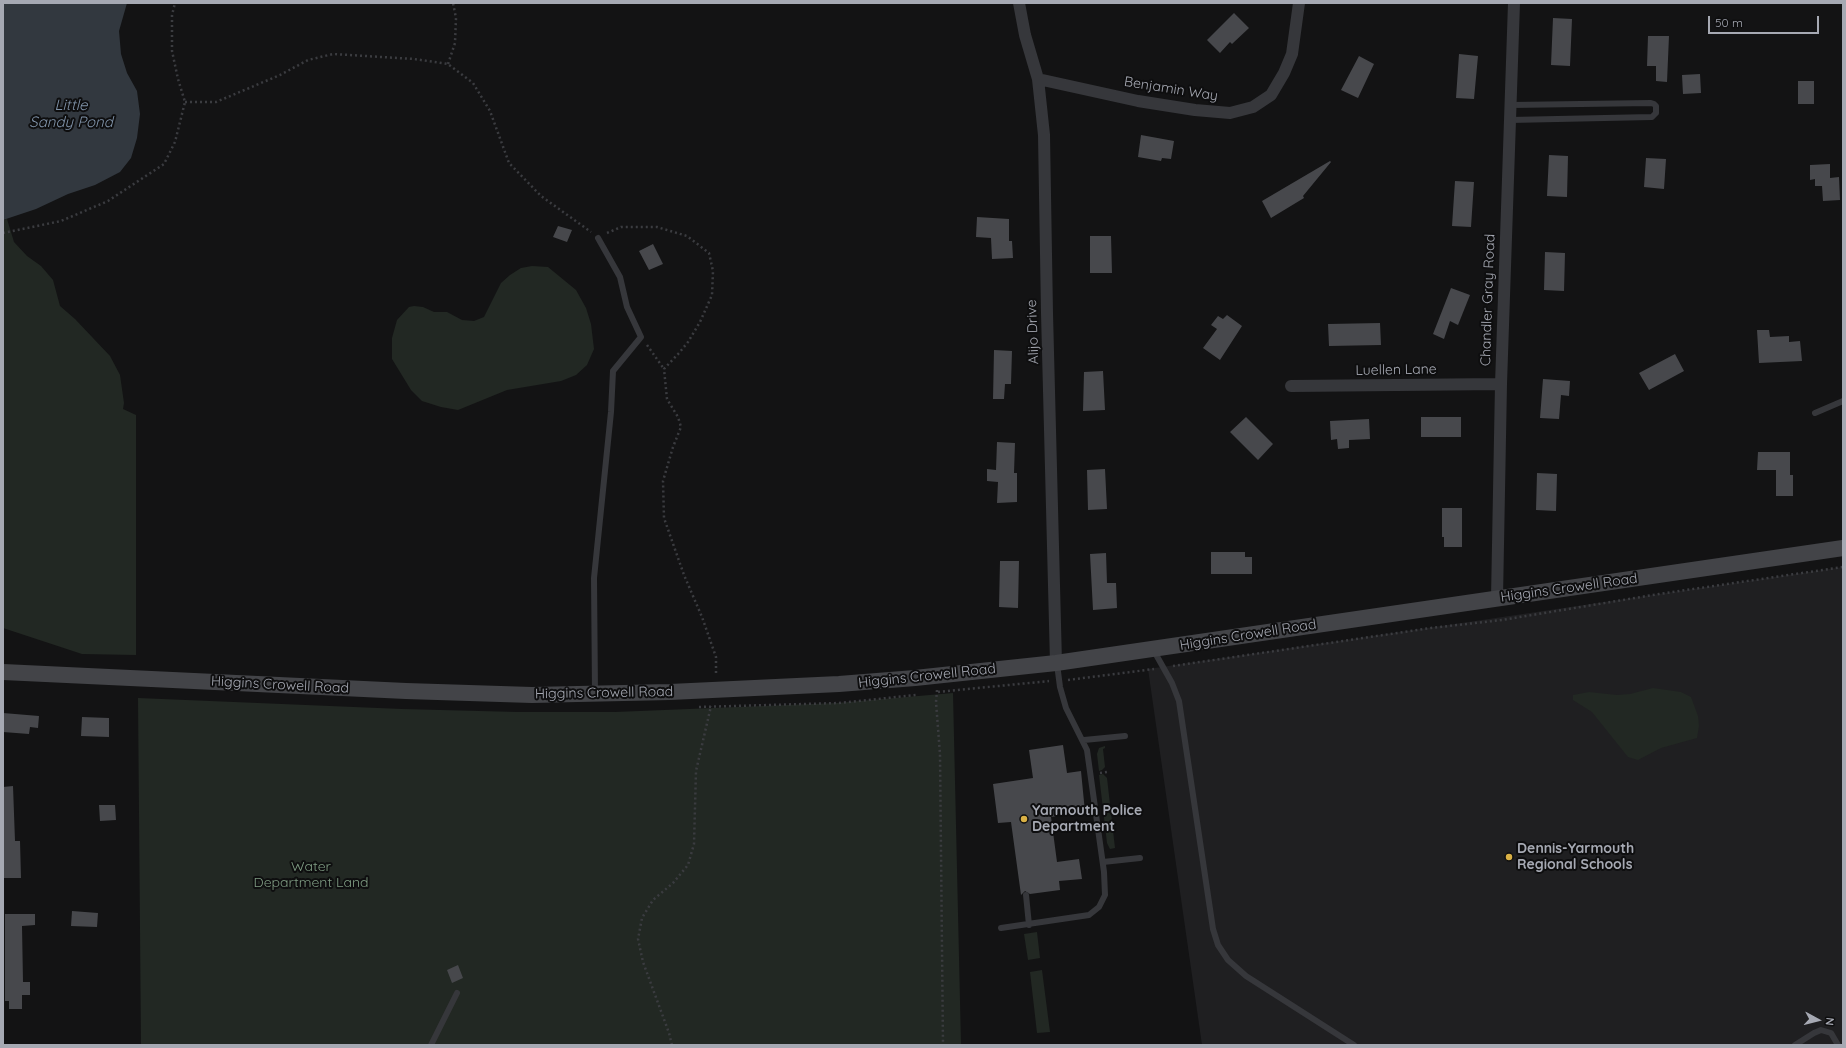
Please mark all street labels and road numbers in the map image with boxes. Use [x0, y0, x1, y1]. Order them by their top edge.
street label: Benjamin Way [1123, 73, 1219, 105]
street label: Chandler Gray Road [1477, 234, 1499, 366]
street label: Alijo Drive [1023, 299, 1043, 365]
street label: Luellen Lane [1355, 361, 1437, 379]
street label: Higgins Crowell Road [1499, 570, 1639, 606]
street label: Higgins Crowell Road [1178, 616, 1318, 654]
street label: Higgins Crowell Road [857, 660, 997, 692]
street label: Higgins Crowell Road [211, 673, 349, 697]
street label: Higgins Crowell Road [535, 683, 673, 703]

